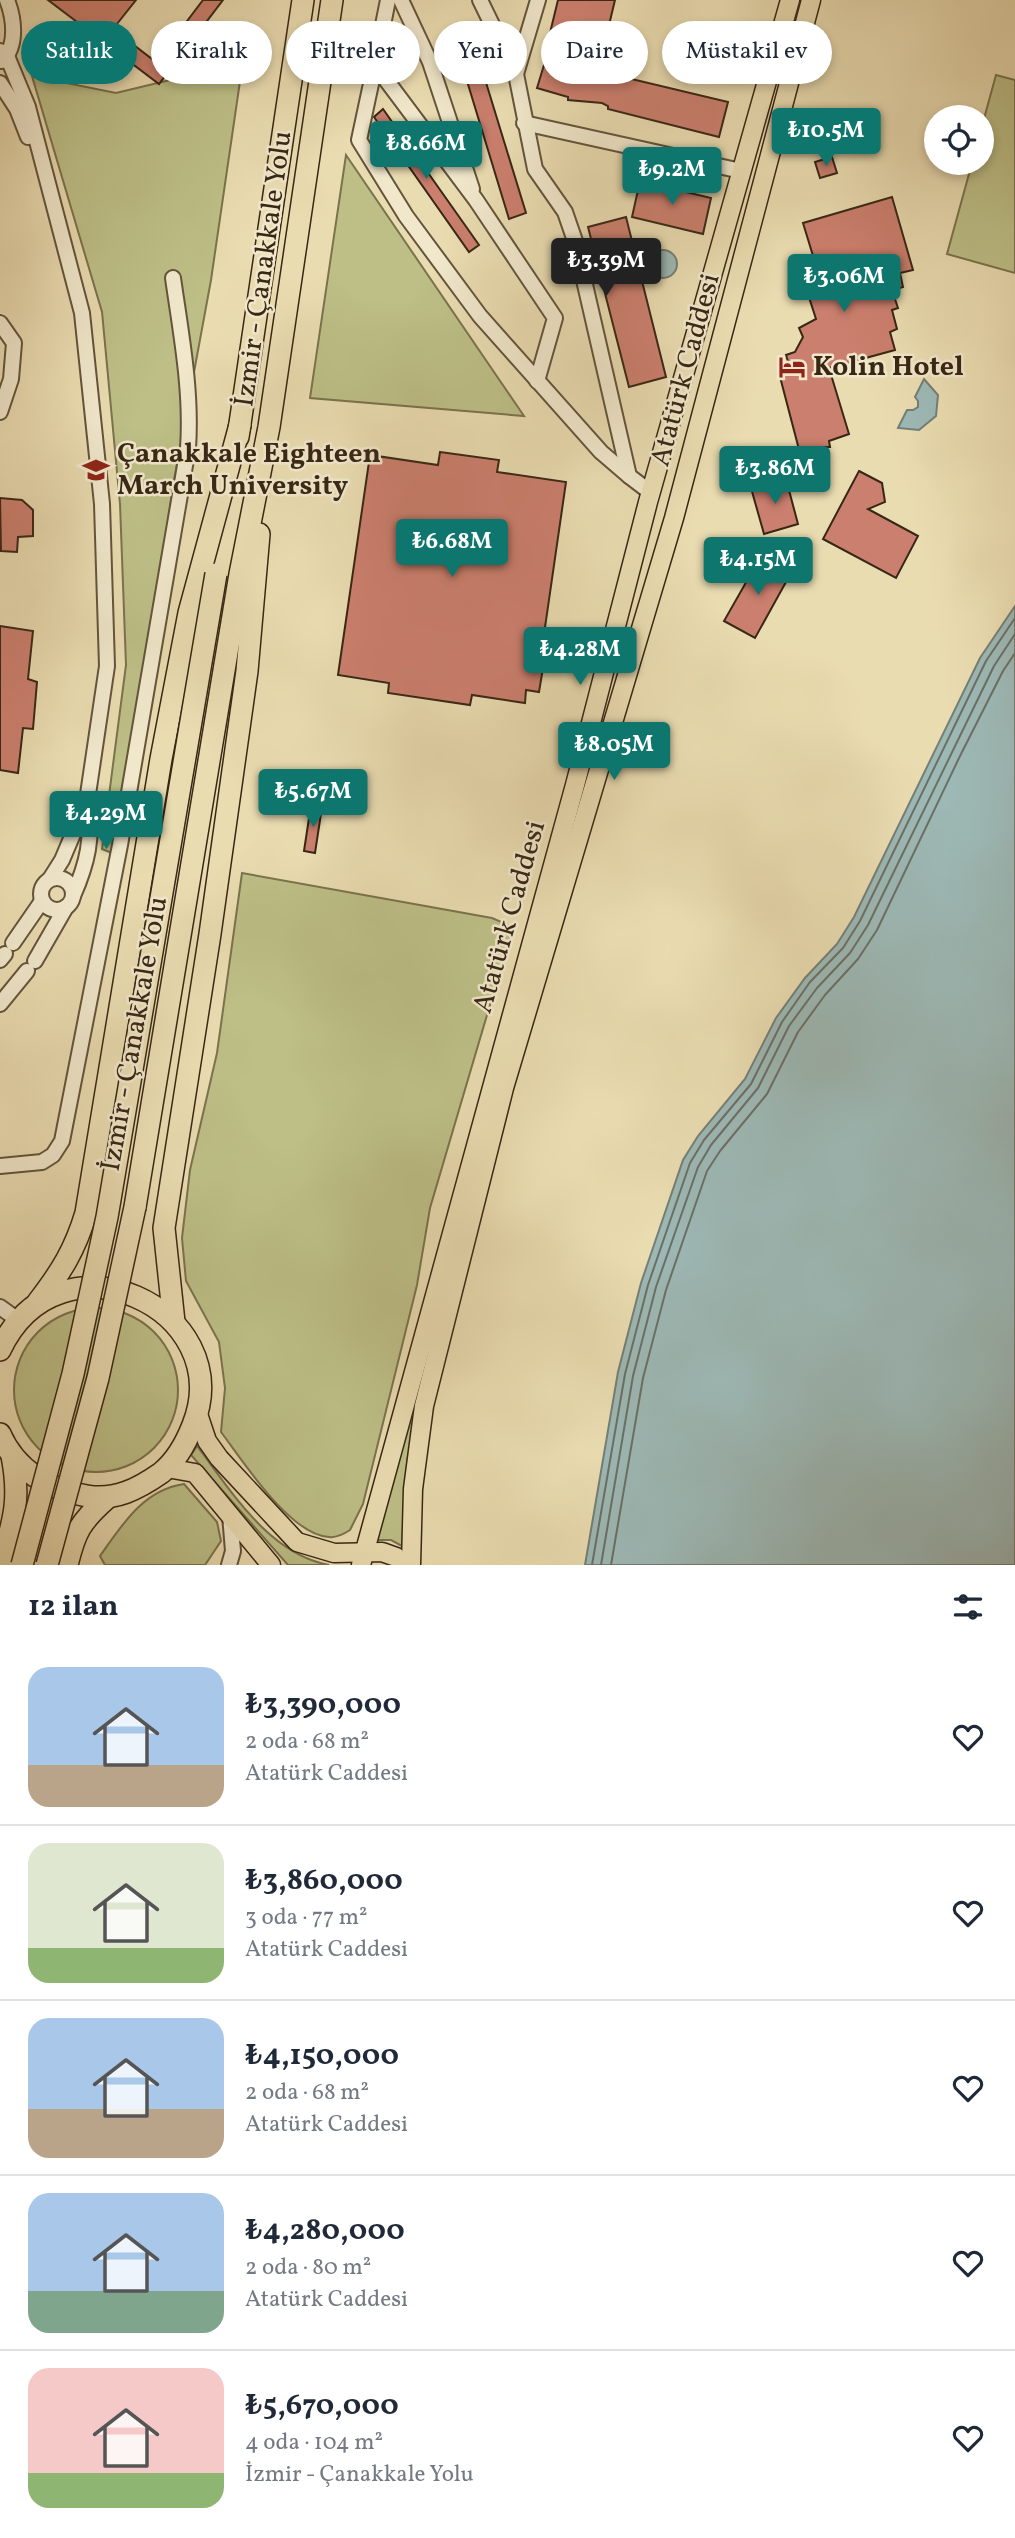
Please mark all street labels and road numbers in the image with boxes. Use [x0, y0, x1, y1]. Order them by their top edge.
street label: İzmir - Çanakkale Yolu [225, 128, 303, 410]
street label: Atatürk Caddesi [641, 269, 731, 471]
street label: Atatürk Caddesi [464, 816, 556, 1018]
street label: İzmir - Çanakkale Yolu [92, 894, 178, 1174]

